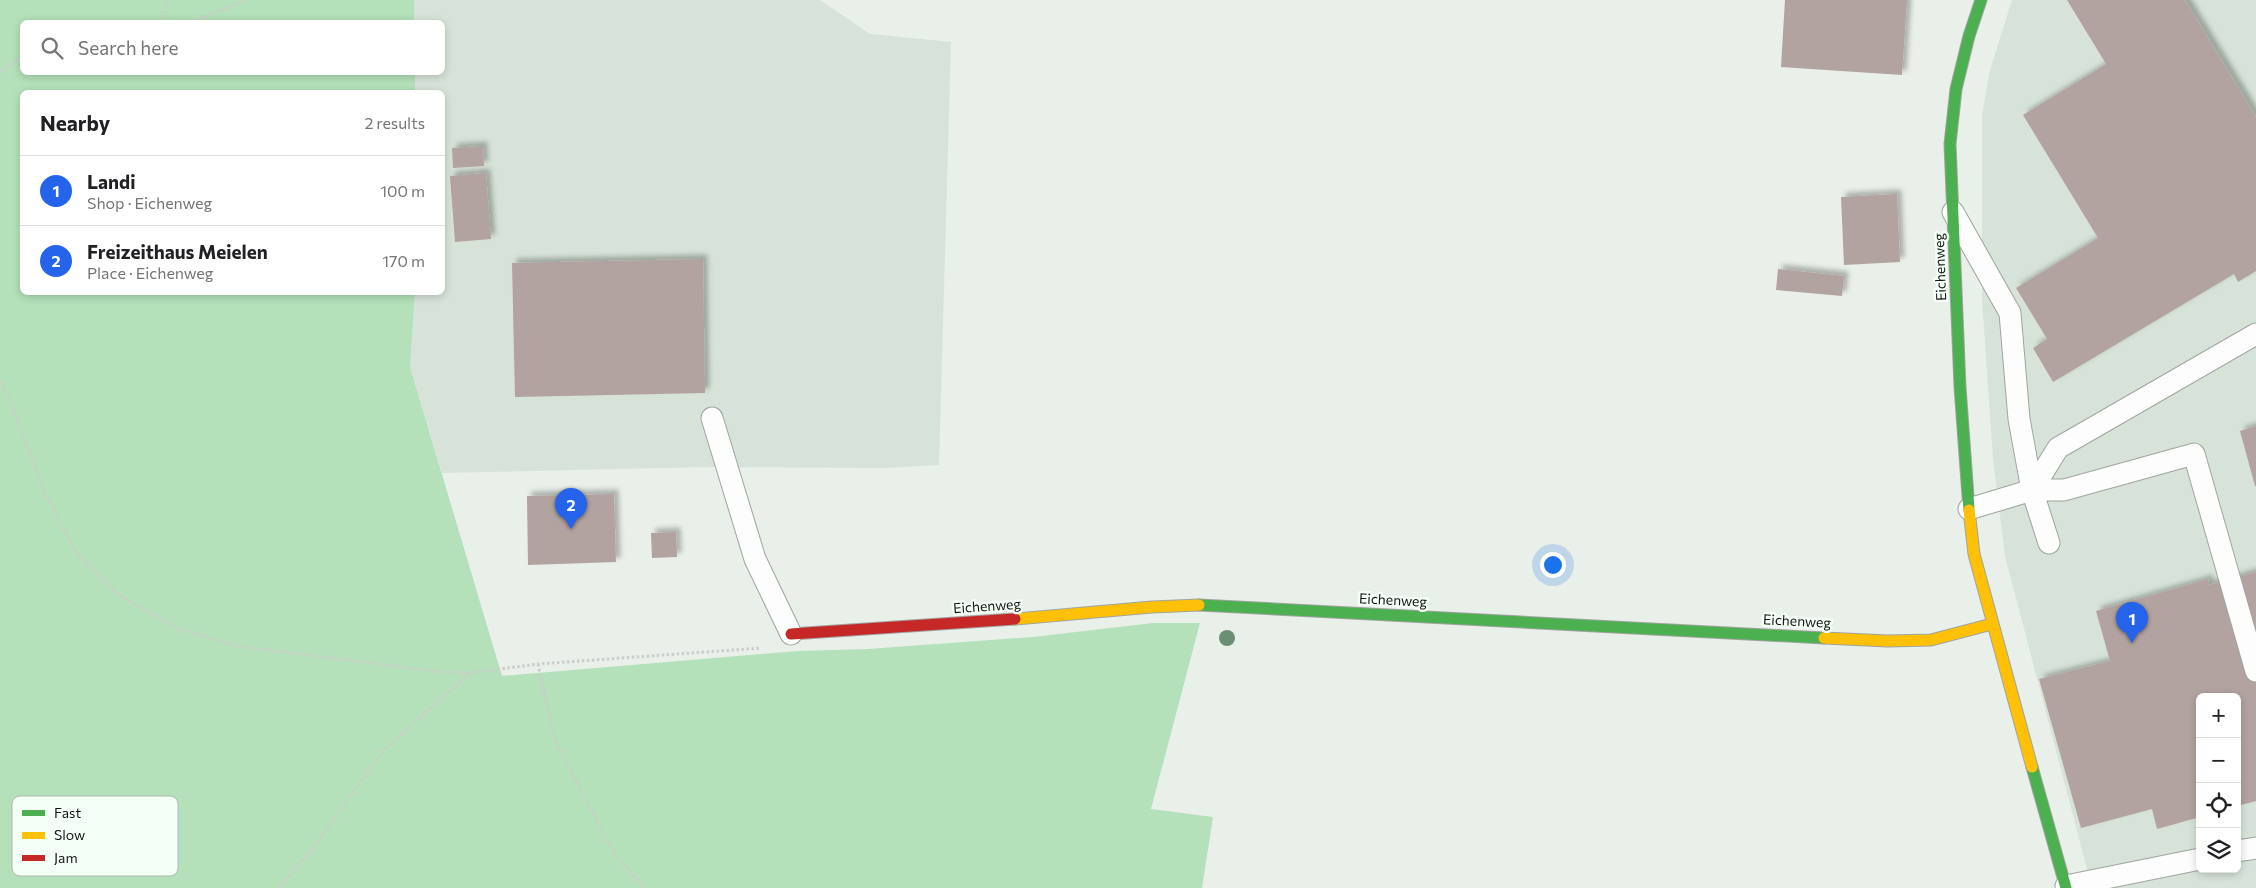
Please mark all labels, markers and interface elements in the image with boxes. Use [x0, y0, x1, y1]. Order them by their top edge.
search box [20, 20, 445, 75]
icon: search [38, 34, 66, 62]
text: Search here [78, 36, 178, 59]
text: Nearby [40, 110, 110, 135]
text: 2 results [364, 113, 425, 132]
text: Landi [87, 170, 135, 193]
text: 1 [52, 181, 60, 200]
text: 100 m [380, 181, 425, 200]
text: Shop · Eichenweg [87, 193, 212, 212]
street label: Eichenweg [1930, 232, 1949, 301]
text: Freizeithaus Meielen [87, 240, 268, 263]
text: 2 [51, 251, 61, 270]
text: 170 m [382, 251, 425, 270]
text: Place · Eichenweg [87, 263, 213, 282]
pin: 2 [555, 488, 587, 529]
your location [1540, 552, 1566, 578]
street label: Eichenweg [1359, 589, 1428, 610]
street label: Eichenweg [952, 595, 1022, 616]
pin: 1 [2116, 602, 2148, 643]
street label: Eichenweg [1763, 610, 1832, 631]
map controls [2196, 693, 2241, 873]
button: + [2196, 693, 2241, 738]
button: − [2196, 738, 2241, 783]
button: locate [2196, 783, 2241, 828]
legend [12, 796, 178, 876]
text: Fast [54, 804, 81, 821]
text: Slow [54, 826, 85, 843]
button: layers [2196, 828, 2241, 873]
text: Jam [54, 849, 78, 866]

